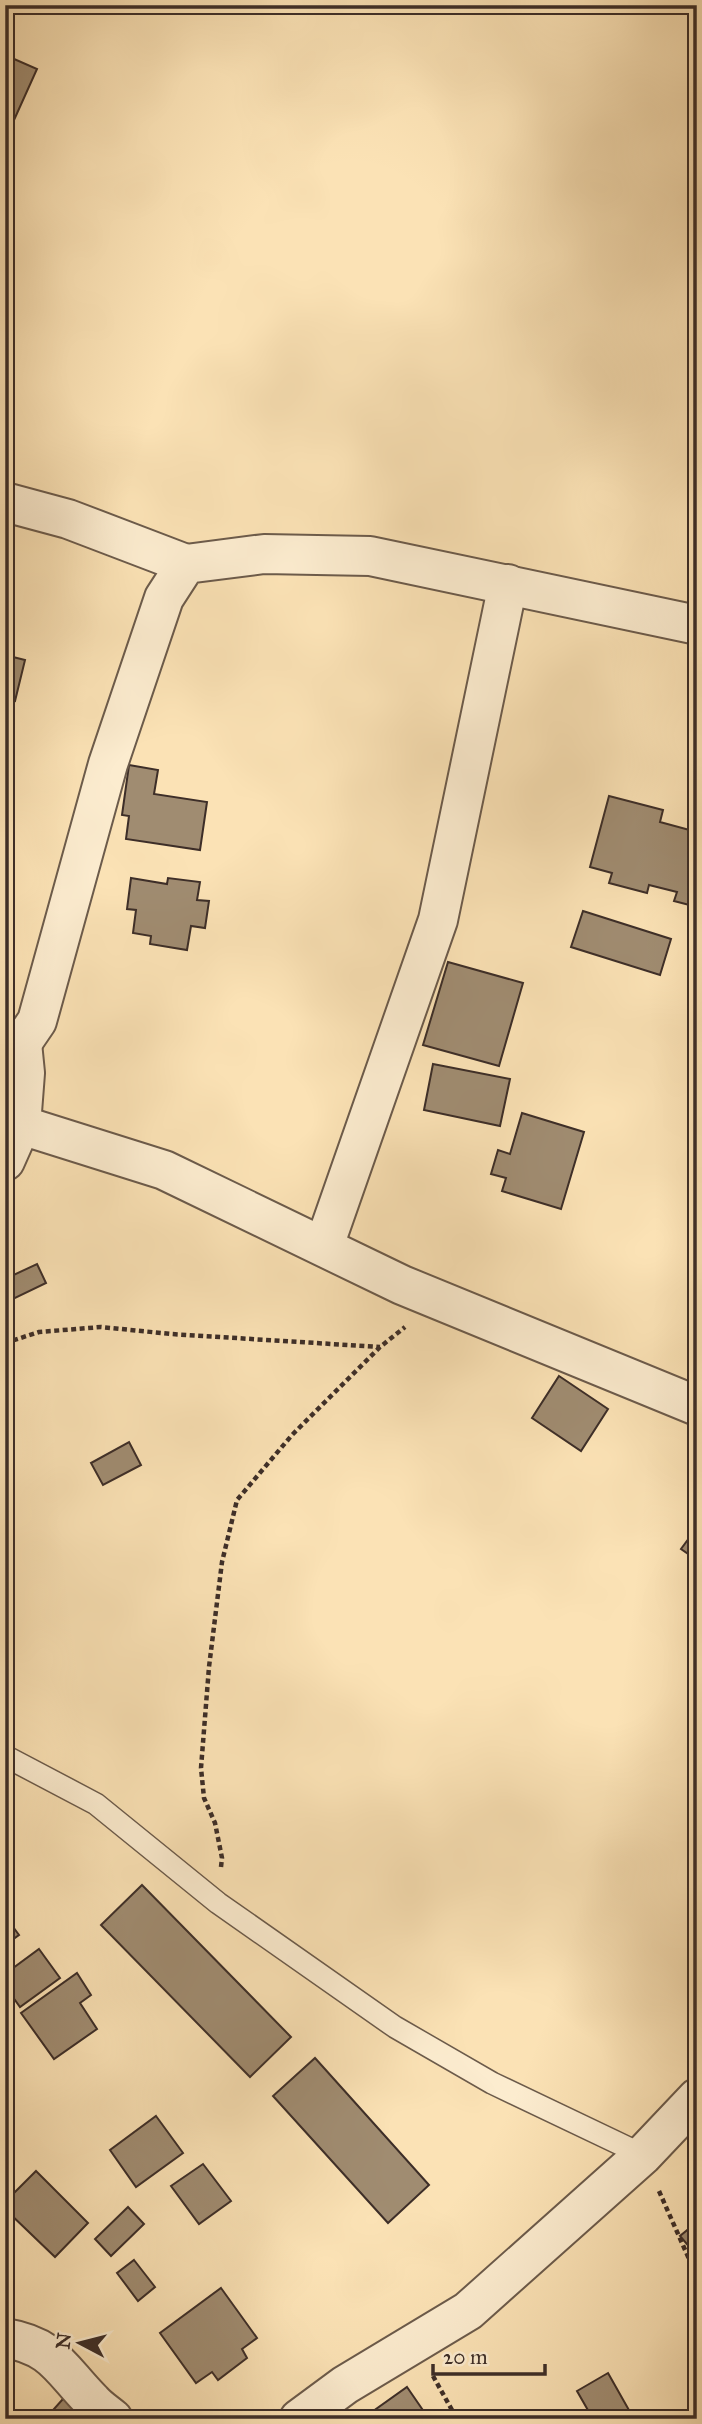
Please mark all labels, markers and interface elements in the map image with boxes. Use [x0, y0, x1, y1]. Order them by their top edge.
north arrow [46, 2308, 116, 2378]
text: N [51, 2332, 76, 2350]
scale bar [433, 2333, 544, 2377]
text: 20 m [443, 2344, 488, 2370]

